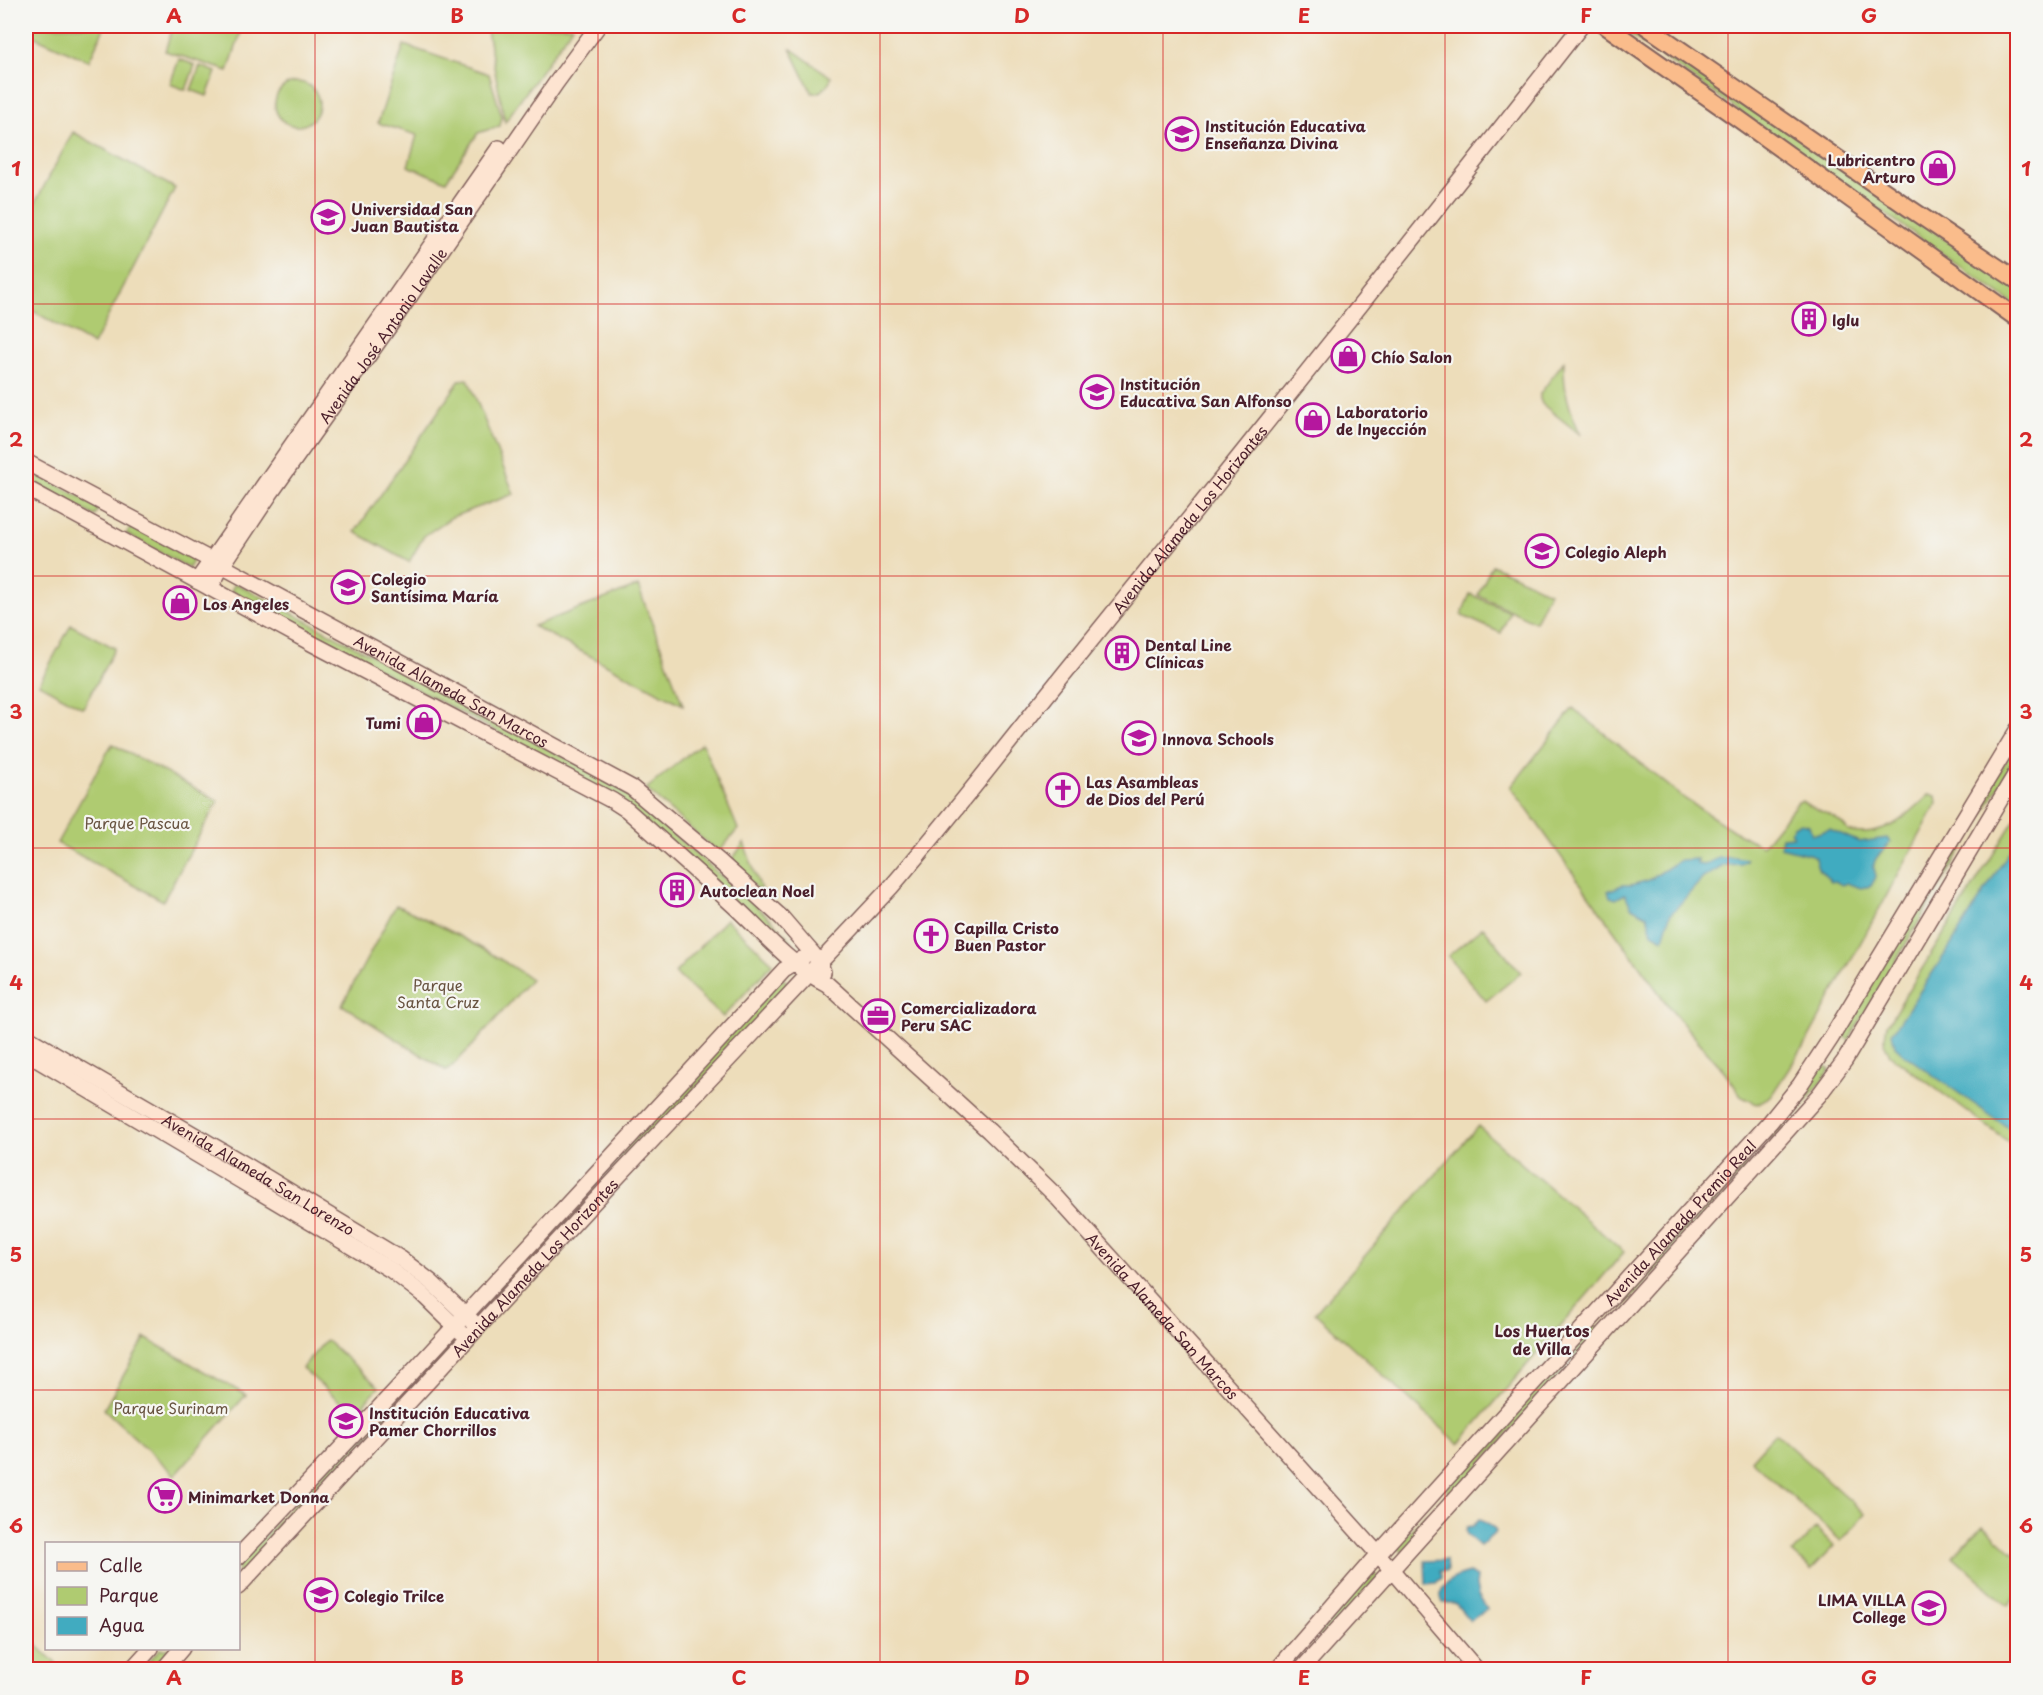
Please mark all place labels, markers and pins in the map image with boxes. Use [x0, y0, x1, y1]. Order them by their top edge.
place label: Institución Educativa Enseñanza Divina [1205, 114, 1367, 154]
school or university icon: Institución Educativa Enseñanza Divina [1164, 116, 1200, 152]
place label: Lubricentro Arturo [1827, 148, 1915, 188]
shop icon: Lubricentro Arturo [1920, 150, 1956, 186]
place label: Universidad San Juan Bautista [351, 197, 473, 237]
school or university icon: Universidad San Juan Bautista [310, 199, 346, 235]
building icon: Iglu [1791, 301, 1827, 337]
place label: Iglu [1832, 308, 1859, 331]
shop icon: Chío Salon [1330, 338, 1366, 374]
place label: Chío Salon [1371, 345, 1452, 368]
place label: Institución Educativa San Alfonso [1120, 372, 1292, 412]
school or university icon: Institución Educativa San Alfonso [1079, 374, 1115, 410]
place label: Laboratorio de Inyección [1336, 400, 1428, 440]
shop icon: Laboratorio de Inyección [1295, 402, 1331, 438]
school or university icon: Colegio Aleph [1524, 533, 1560, 569]
place label: Colegio Aleph [1565, 540, 1667, 563]
place label: Colegio Santísima María [371, 567, 499, 607]
school or university icon: Colegio Santísima María [330, 569, 366, 605]
shop icon: Los Angeles [162, 585, 198, 621]
place label: Los Angeles [203, 592, 289, 615]
place label: Dental Line Clínicas [1145, 633, 1232, 673]
building icon: Dental Line Clínicas [1104, 635, 1140, 671]
shop icon: Tumi [406, 704, 442, 740]
place label: Tumi [365, 711, 401, 734]
school or university icon: Innova Schools [1121, 720, 1157, 756]
place label: Innova Schools [1162, 727, 1274, 750]
place label: Las Asambleas de Dios del Perú [1086, 770, 1205, 810]
church icon: Las Asambleas de Dios del Perú [1045, 772, 1081, 808]
building icon: Autoclean Noel [659, 872, 695, 908]
place label: Autoclean Noel [700, 879, 814, 902]
place label: Capilla Cristo Buen Pastor [954, 916, 1059, 956]
church icon: Capilla Cristo Buen Pastor [913, 918, 949, 954]
place label: Comercializadora Peru SAC [901, 996, 1037, 1036]
office icon: Comercializadora Peru SAC [860, 998, 896, 1034]
place label: Institución Educativa Pamer Chorrillos [369, 1401, 531, 1441]
school or university icon: Institución Educativa Pamer Chorrillos [328, 1403, 364, 1439]
supermarket icon: Minimarket Donna [147, 1478, 183, 1514]
place label: Minimarket Donna [188, 1485, 330, 1508]
school or university icon: Colegio Trilce [303, 1577, 339, 1613]
place label: Colegio Trilce [344, 1584, 444, 1607]
place label: LIMA VILLA College [1818, 1588, 1906, 1628]
school or university icon: LIMA VILLA College [1911, 1590, 1947, 1626]

